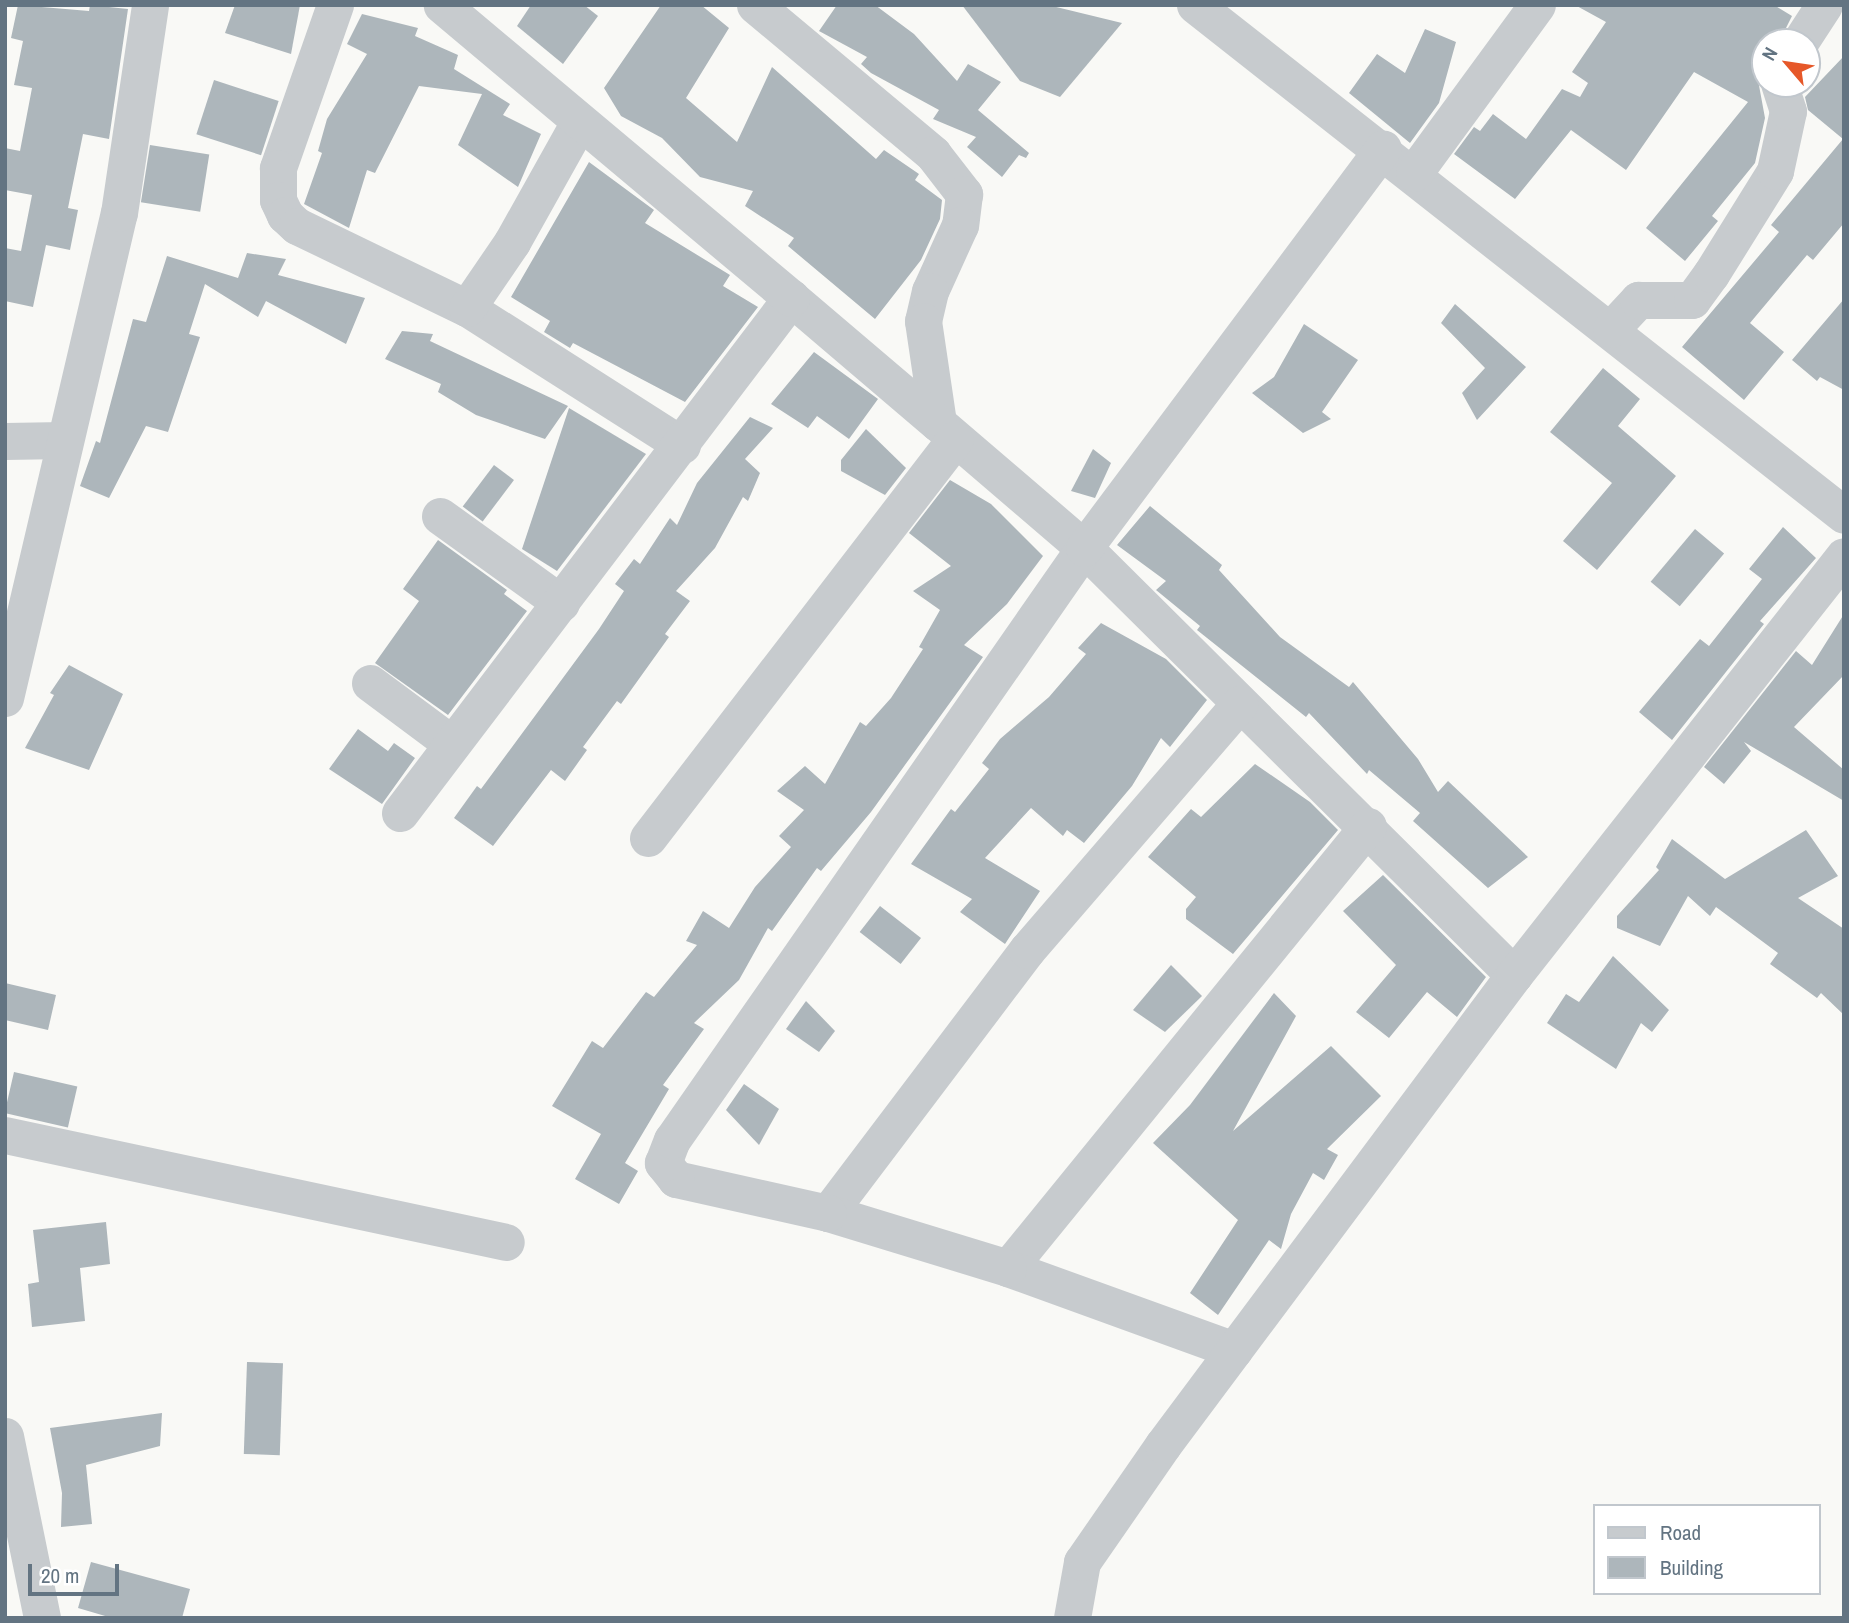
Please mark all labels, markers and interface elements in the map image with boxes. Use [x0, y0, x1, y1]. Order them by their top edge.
north arrow [1751, 28, 1821, 98]
text: N [1755, 43, 1783, 65]
legend [1594, 1504, 1821, 1595]
text: Road [1660, 1518, 1701, 1547]
scale bar [32, 1550, 122, 1594]
text: Building [1660, 1553, 1723, 1582]
text: 20 m [41, 1561, 79, 1590]

